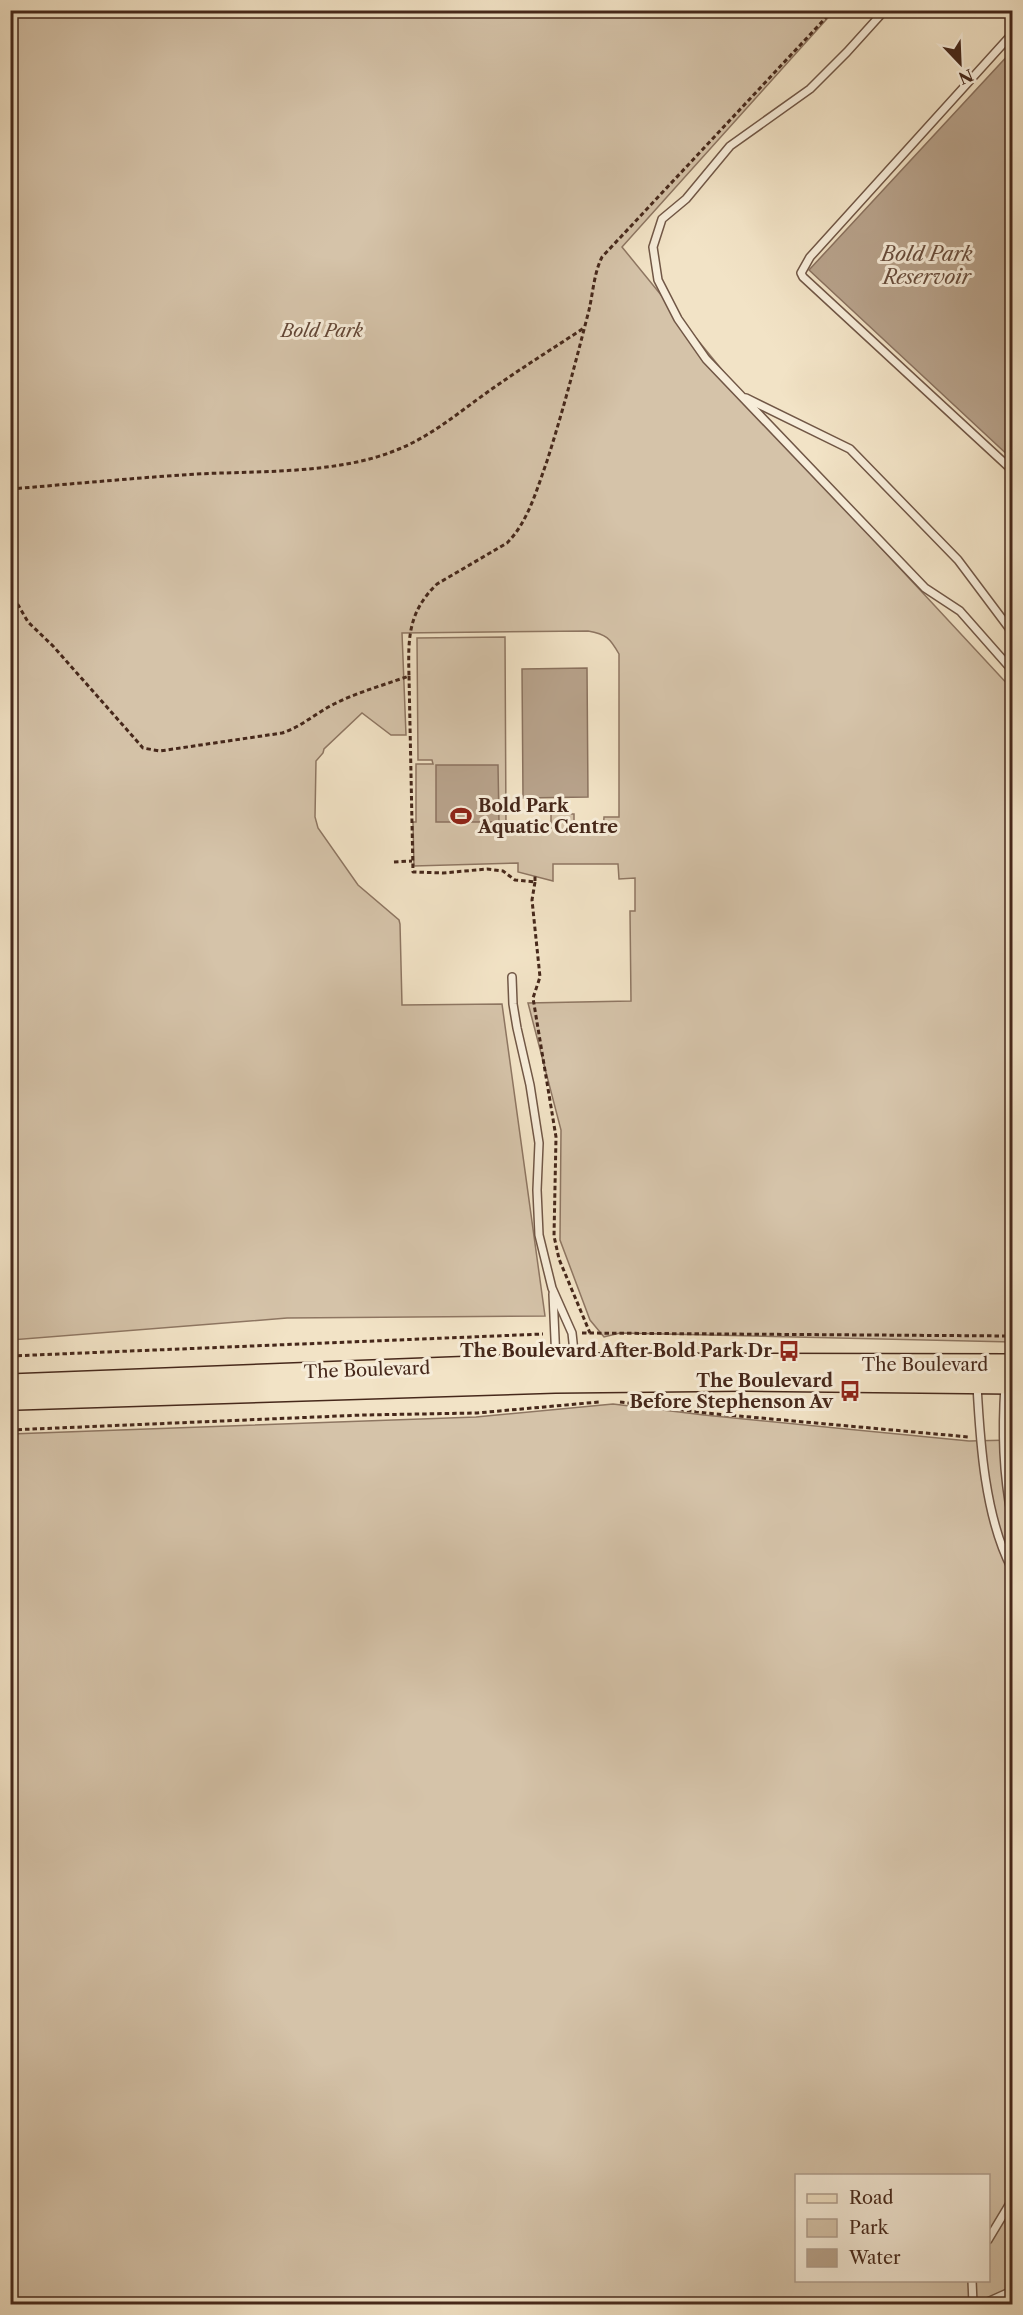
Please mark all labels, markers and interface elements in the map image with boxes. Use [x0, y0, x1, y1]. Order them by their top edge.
north arrow [930, 33, 990, 93]
text: N [955, 65, 976, 89]
water label: Bold Park Reservoir [879, 242, 973, 289]
park label: Bold Park [279, 320, 364, 342]
place label: Bold Park Aquatic Centre [477, 795, 618, 838]
sports icon: Bold Park Aquatic Centre [449, 804, 473, 828]
bus stop icon: The Boulevard After Bold Park Dr [777, 1339, 801, 1363]
place label: The Boulevard After Bold Park Dr [460, 1340, 772, 1362]
street label: The Boulevard [862, 1354, 988, 1376]
street label: The Boulevard [303, 1357, 431, 1383]
place label: The Boulevard Before Stephenson Av [630, 1370, 834, 1413]
bus stop icon: The Boulevard Before Stephenson Av [838, 1379, 862, 1403]
legend [795, 2174, 990, 2282]
text: Road [849, 2187, 894, 2209]
text: Park [849, 2217, 890, 2239]
text: Water [848, 2247, 901, 2269]

